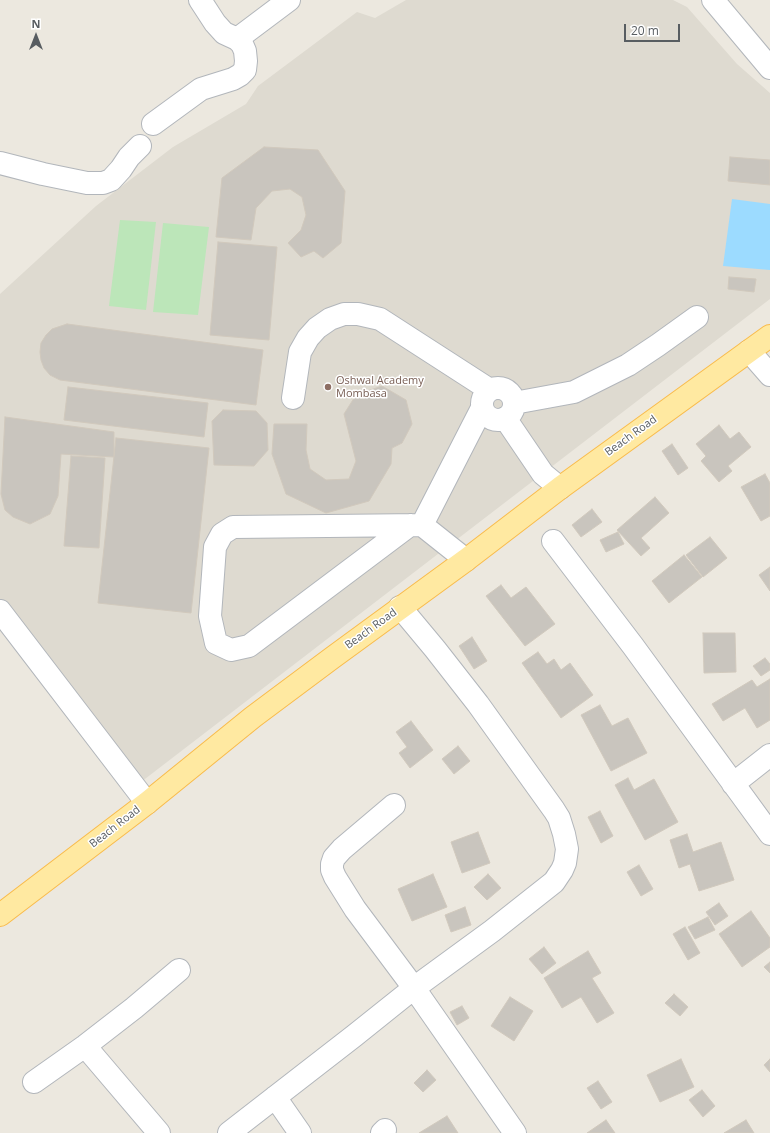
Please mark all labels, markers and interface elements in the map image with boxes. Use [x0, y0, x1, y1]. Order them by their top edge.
north arrow [16, 16, 56, 56]
text: N [32, 16, 40, 31]
scale bar [626, 16, 682, 42]
text: 20 m [631, 22, 659, 39]
place label: Oshwal Academy Mombasa [336, 374, 424, 400]
marker: Oshwal Academy Mombasa [323, 382, 333, 392]
street label: Beach Road [603, 413, 659, 459]
street label: Beach Road [343, 606, 399, 652]
street label: Beach Road [87, 803, 143, 851]

